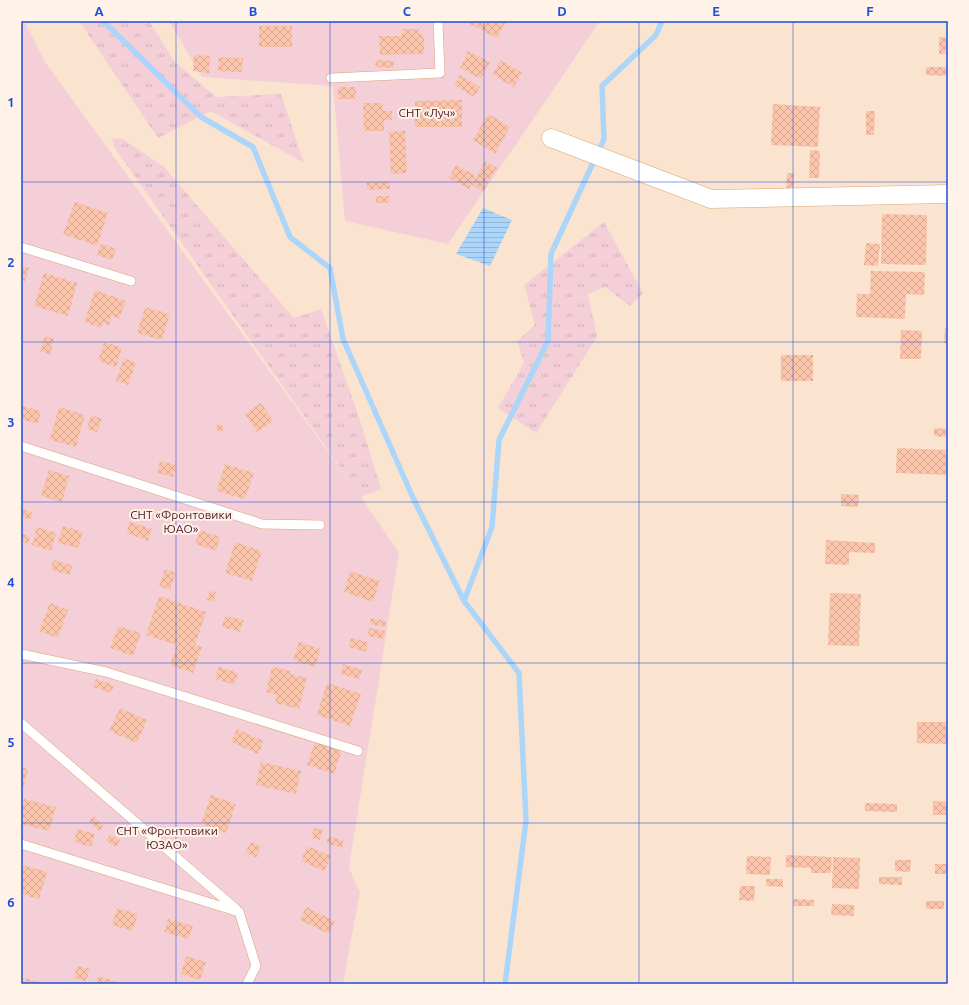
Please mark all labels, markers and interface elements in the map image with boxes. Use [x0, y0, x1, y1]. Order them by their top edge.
text: A [94, 4, 104, 18]
text: B [249, 4, 258, 18]
text: C [403, 4, 412, 18]
text: D [557, 4, 567, 18]
text: E [712, 4, 720, 18]
text: F [866, 4, 874, 18]
text: 1 [7, 95, 15, 109]
park label: СНТ «Луч» [399, 106, 456, 119]
text: 2 [7, 255, 15, 269]
text: 3 [7, 415, 15, 429]
park label: СНТ «Фронтовики ЮАО» [130, 508, 232, 535]
text: 4 [7, 575, 15, 589]
text: 5 [7, 735, 15, 749]
park label: СНТ «Фронтовики ЮЗАО» [116, 824, 218, 851]
text: 6 [7, 895, 15, 909]

